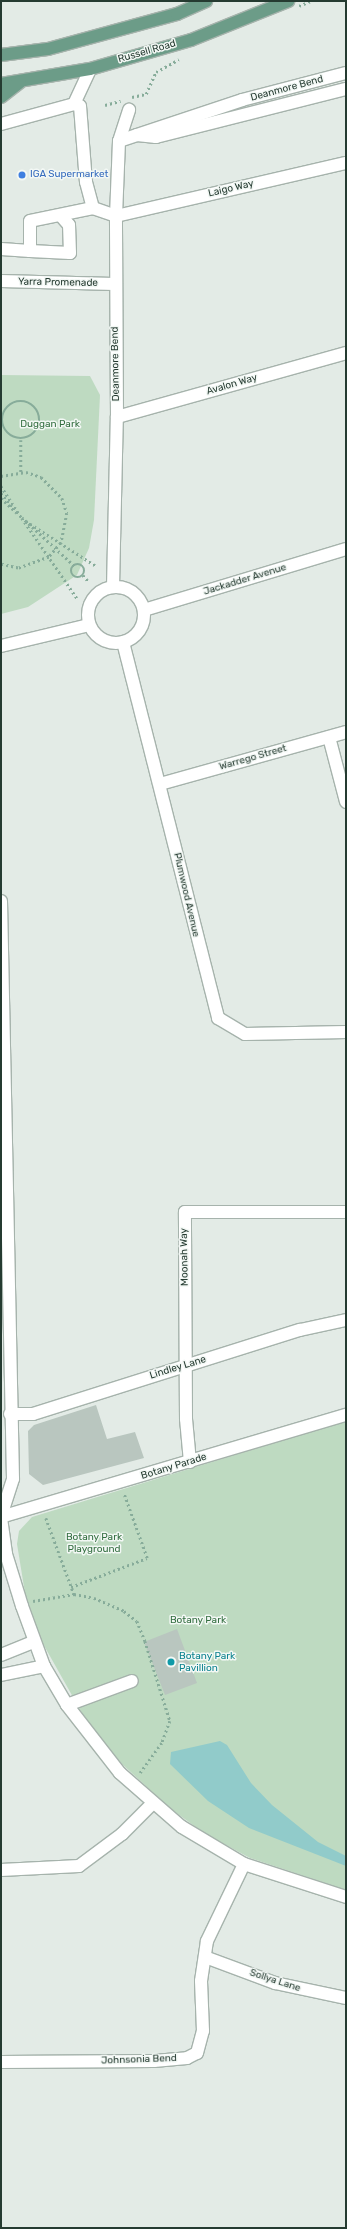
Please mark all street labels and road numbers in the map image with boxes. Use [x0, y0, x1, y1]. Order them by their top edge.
street label: Russell Road [117, 38, 177, 66]
street label: Deanmore Bend [249, 74, 325, 104]
street label: Laigo Way [207, 178, 255, 200]
street label: Yarra Promenade [18, 276, 98, 290]
street label: Deanmore Bend [109, 327, 123, 401]
street label: Avalon Way [205, 372, 259, 398]
street label: Jackadder Avenue [202, 562, 288, 598]
street label: Warrego Street [218, 743, 288, 773]
street label: Plumwood Avenue [170, 852, 202, 938]
street label: Moonah Way [178, 1228, 192, 1286]
street label: Lindley Lane [148, 1354, 208, 1382]
street label: Botany Parade [140, 1451, 208, 1483]
street label: Sollya Lane [248, 1967, 302, 1995]
street label: Johnsonia Bend [101, 2053, 177, 2067]

